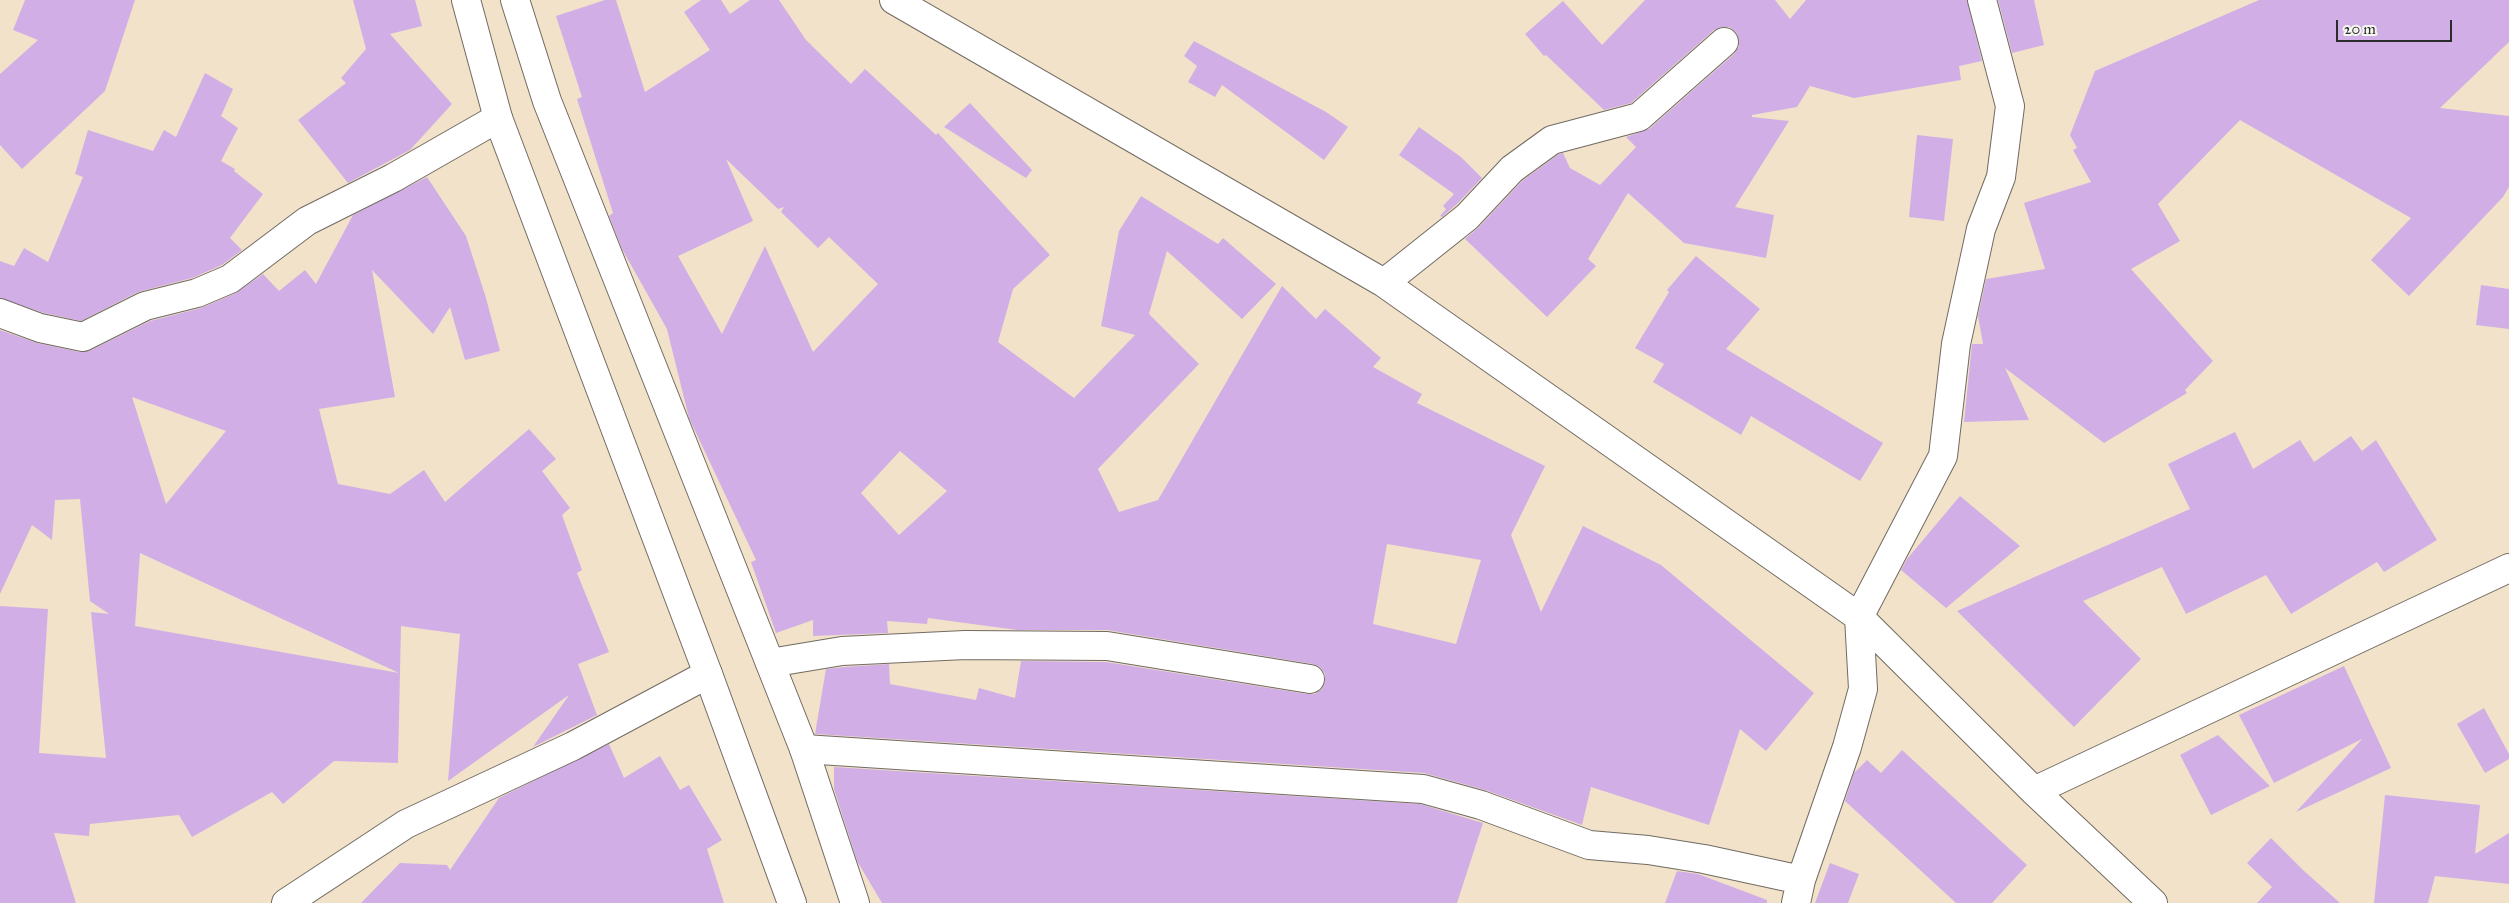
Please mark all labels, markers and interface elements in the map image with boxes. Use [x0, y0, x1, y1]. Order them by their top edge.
scale bar [2339, 10, 2455, 42]
text: 20 m [2344, 20, 2376, 38]

